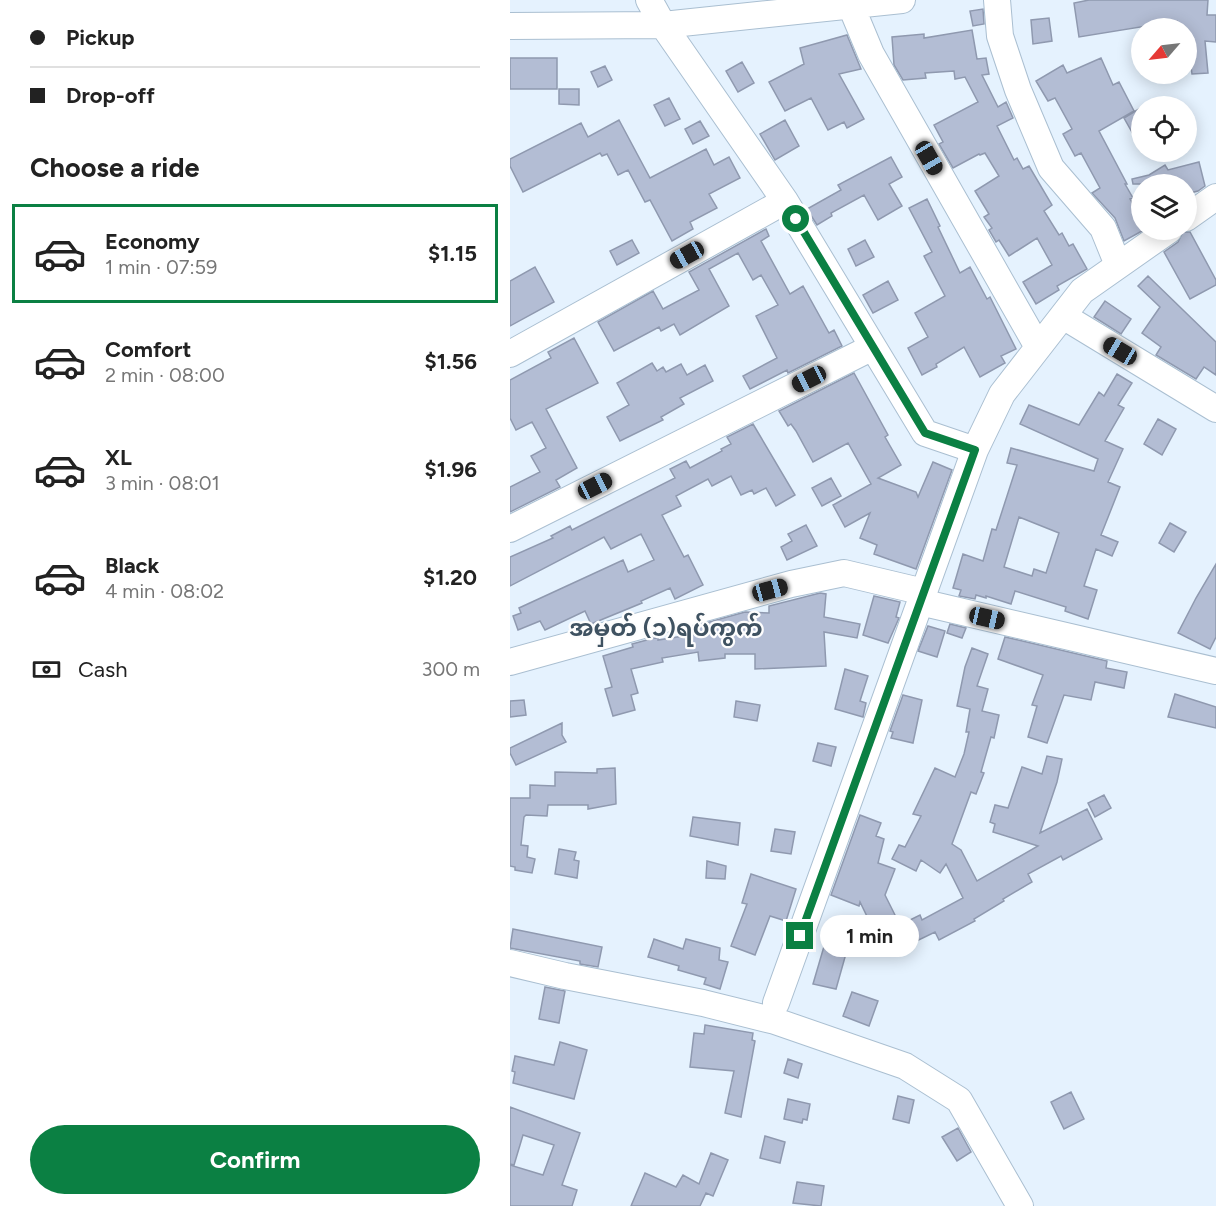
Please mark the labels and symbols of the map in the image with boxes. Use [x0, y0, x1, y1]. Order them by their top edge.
north arrow [1131, 18, 1197, 84]
car [912, 138, 946, 178]
route start [782, 205, 809, 232]
car [667, 238, 707, 272]
car [1100, 334, 1140, 368]
car [789, 363, 829, 395]
car [575, 470, 615, 502]
car [750, 577, 790, 603]
car [967, 605, 1007, 631]
district label: အမှတ် (၁)ရပ်ကွက် [569, 612, 763, 647]
callout: 1 min [821, 915, 920, 957]
route end [786, 922, 813, 949]

